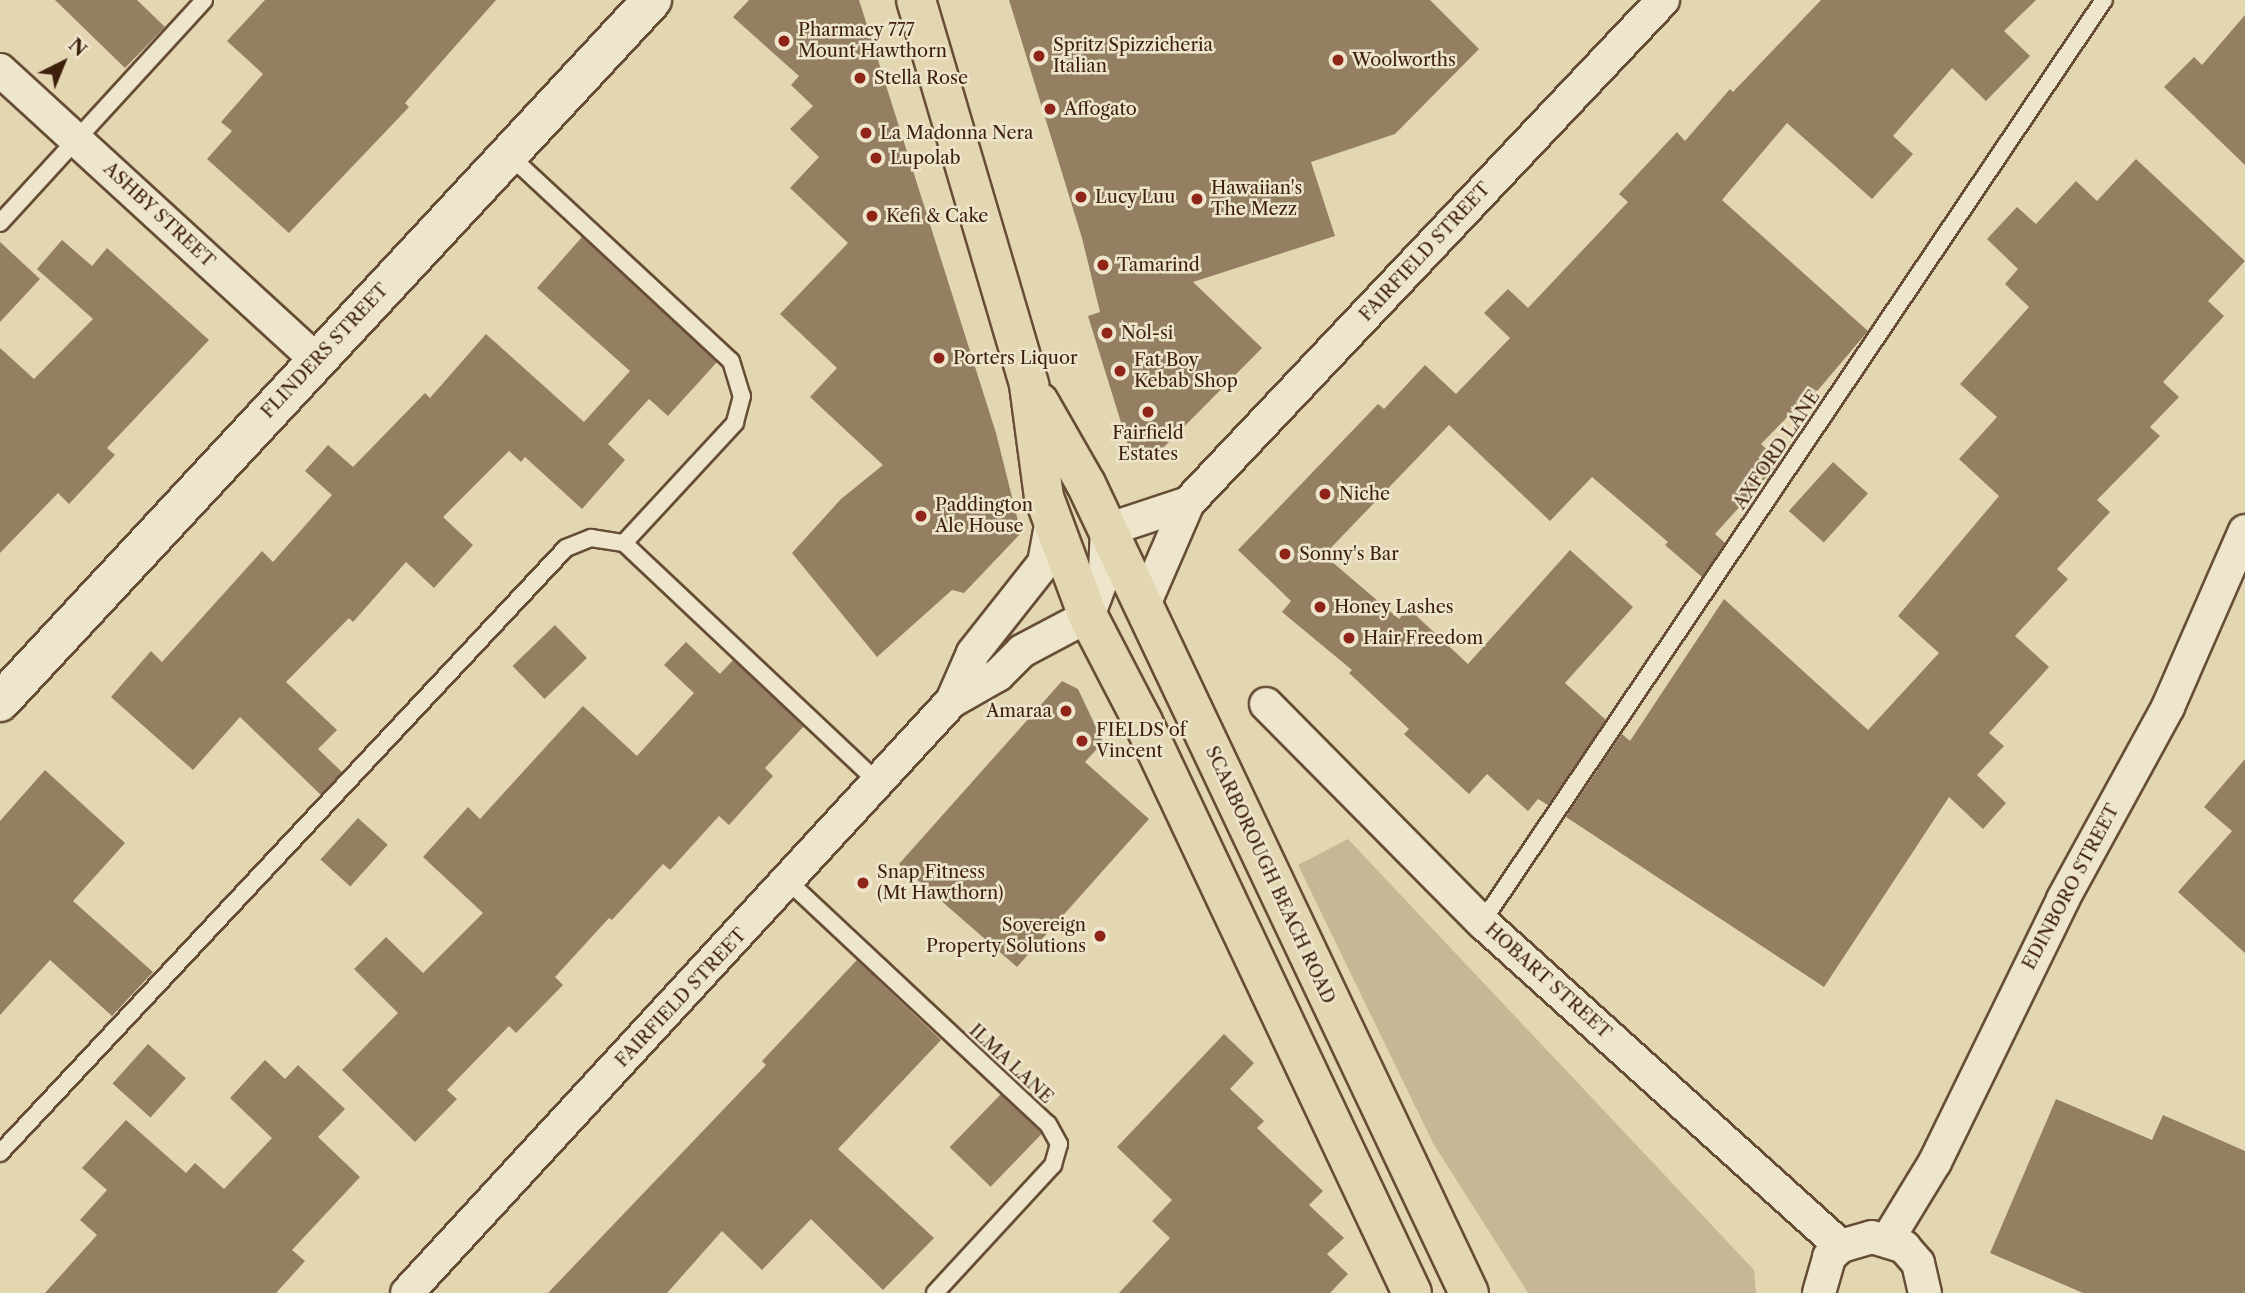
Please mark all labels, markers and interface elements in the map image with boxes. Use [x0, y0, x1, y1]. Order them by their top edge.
place label: Pharmacy 777 Mount Hawthorn [798, 20, 947, 62]
north arrow [28, 28, 98, 98]
text: N [64, 33, 92, 61]
marker: Pharmacy 777 Mount Hawthorn [776, 33, 792, 49]
place label: Spritz Spizzicheria Italian [1053, 35, 1213, 78]
marker: Spritz Spizzicheria Italian [1031, 48, 1047, 64]
place label: Woolworths [1352, 49, 1456, 71]
marker: Woolworths [1330, 52, 1346, 68]
place label: Stella Rose [874, 67, 968, 89]
marker: Stella Rose [852, 70, 868, 86]
place label: Affogato [1064, 98, 1137, 120]
marker: Affogato [1042, 101, 1058, 117]
place label: La Madonna Nera [880, 122, 1034, 144]
marker: La Madonna Nera [858, 125, 874, 141]
place label: Lupolab [890, 147, 961, 169]
marker: Lupolab [868, 150, 884, 166]
street label: ASHBY STREET [99, 158, 219, 272]
place label: Hawaiian's The Mezz [1211, 178, 1302, 220]
street label: FAIRFIELD STREET [1355, 178, 1495, 326]
place label: Lucy Luu [1095, 186, 1176, 208]
marker: Lucy Luu [1073, 189, 1089, 205]
marker: Hawaiian's The Mezz [1189, 191, 1205, 207]
place label: Kefi & Cake [886, 205, 988, 227]
marker: Kefi & Cake [864, 208, 880, 224]
place label: Tamarind [1117, 254, 1200, 276]
marker: Tamarind [1095, 257, 1111, 273]
street label: FLINDERS STREET [257, 279, 393, 423]
place label: Nol-si [1121, 322, 1173, 344]
marker: Nol-si [1099, 325, 1115, 341]
place label: Porters Liquor [953, 347, 1078, 369]
marker: Porters Liquor [931, 350, 947, 366]
place label: Fat Boy Kebab Shop [1134, 350, 1238, 392]
marker: Fat Boy Kebab Shop [1112, 363, 1128, 379]
street label: AXFORD LANE [1729, 386, 1825, 514]
marker: Fairfield Estates [1140, 404, 1156, 420]
place label: Fairfield Estates [1112, 423, 1184, 466]
place label: Niche [1339, 483, 1390, 505]
marker: Niche [1317, 486, 1333, 502]
place label: Paddington Ale House [935, 495, 1033, 538]
marker: Paddington Ale House [913, 508, 929, 524]
place label: Sonny's Bar [1299, 543, 1399, 565]
marker: Sonny's Bar [1277, 546, 1293, 562]
place label: Honey Lashes [1334, 596, 1454, 618]
marker: Honey Lashes [1312, 599, 1328, 615]
place label: Hair Freedom [1363, 627, 1484, 649]
marker: Hair Freedom [1341, 630, 1357, 646]
place label: Amaraa [986, 700, 1052, 722]
marker: Amaraa [1058, 703, 1074, 719]
place label: FIELDS of Vincent [1096, 720, 1186, 762]
marker: FIELDS of Vincent [1074, 733, 1090, 749]
street label: SCARBOROUGH BEACH ROAD [1201, 743, 1339, 1007]
street label: EDINBORO STREET [2018, 801, 2124, 973]
place label: Snap Fitness (Mt Hawthorn) [877, 862, 1003, 904]
marker: Snap Fitness (Mt Hawthorn) [855, 875, 871, 891]
place label: Sovereign Property Solutions [926, 915, 1086, 958]
street label: HOBART STREET [1480, 919, 1616, 1043]
street label: FAIRFIELD STREET [611, 924, 751, 1072]
marker: Sovereign Property Solutions [1092, 928, 1108, 944]
street label: ILMA LANE [964, 1020, 1058, 1108]

